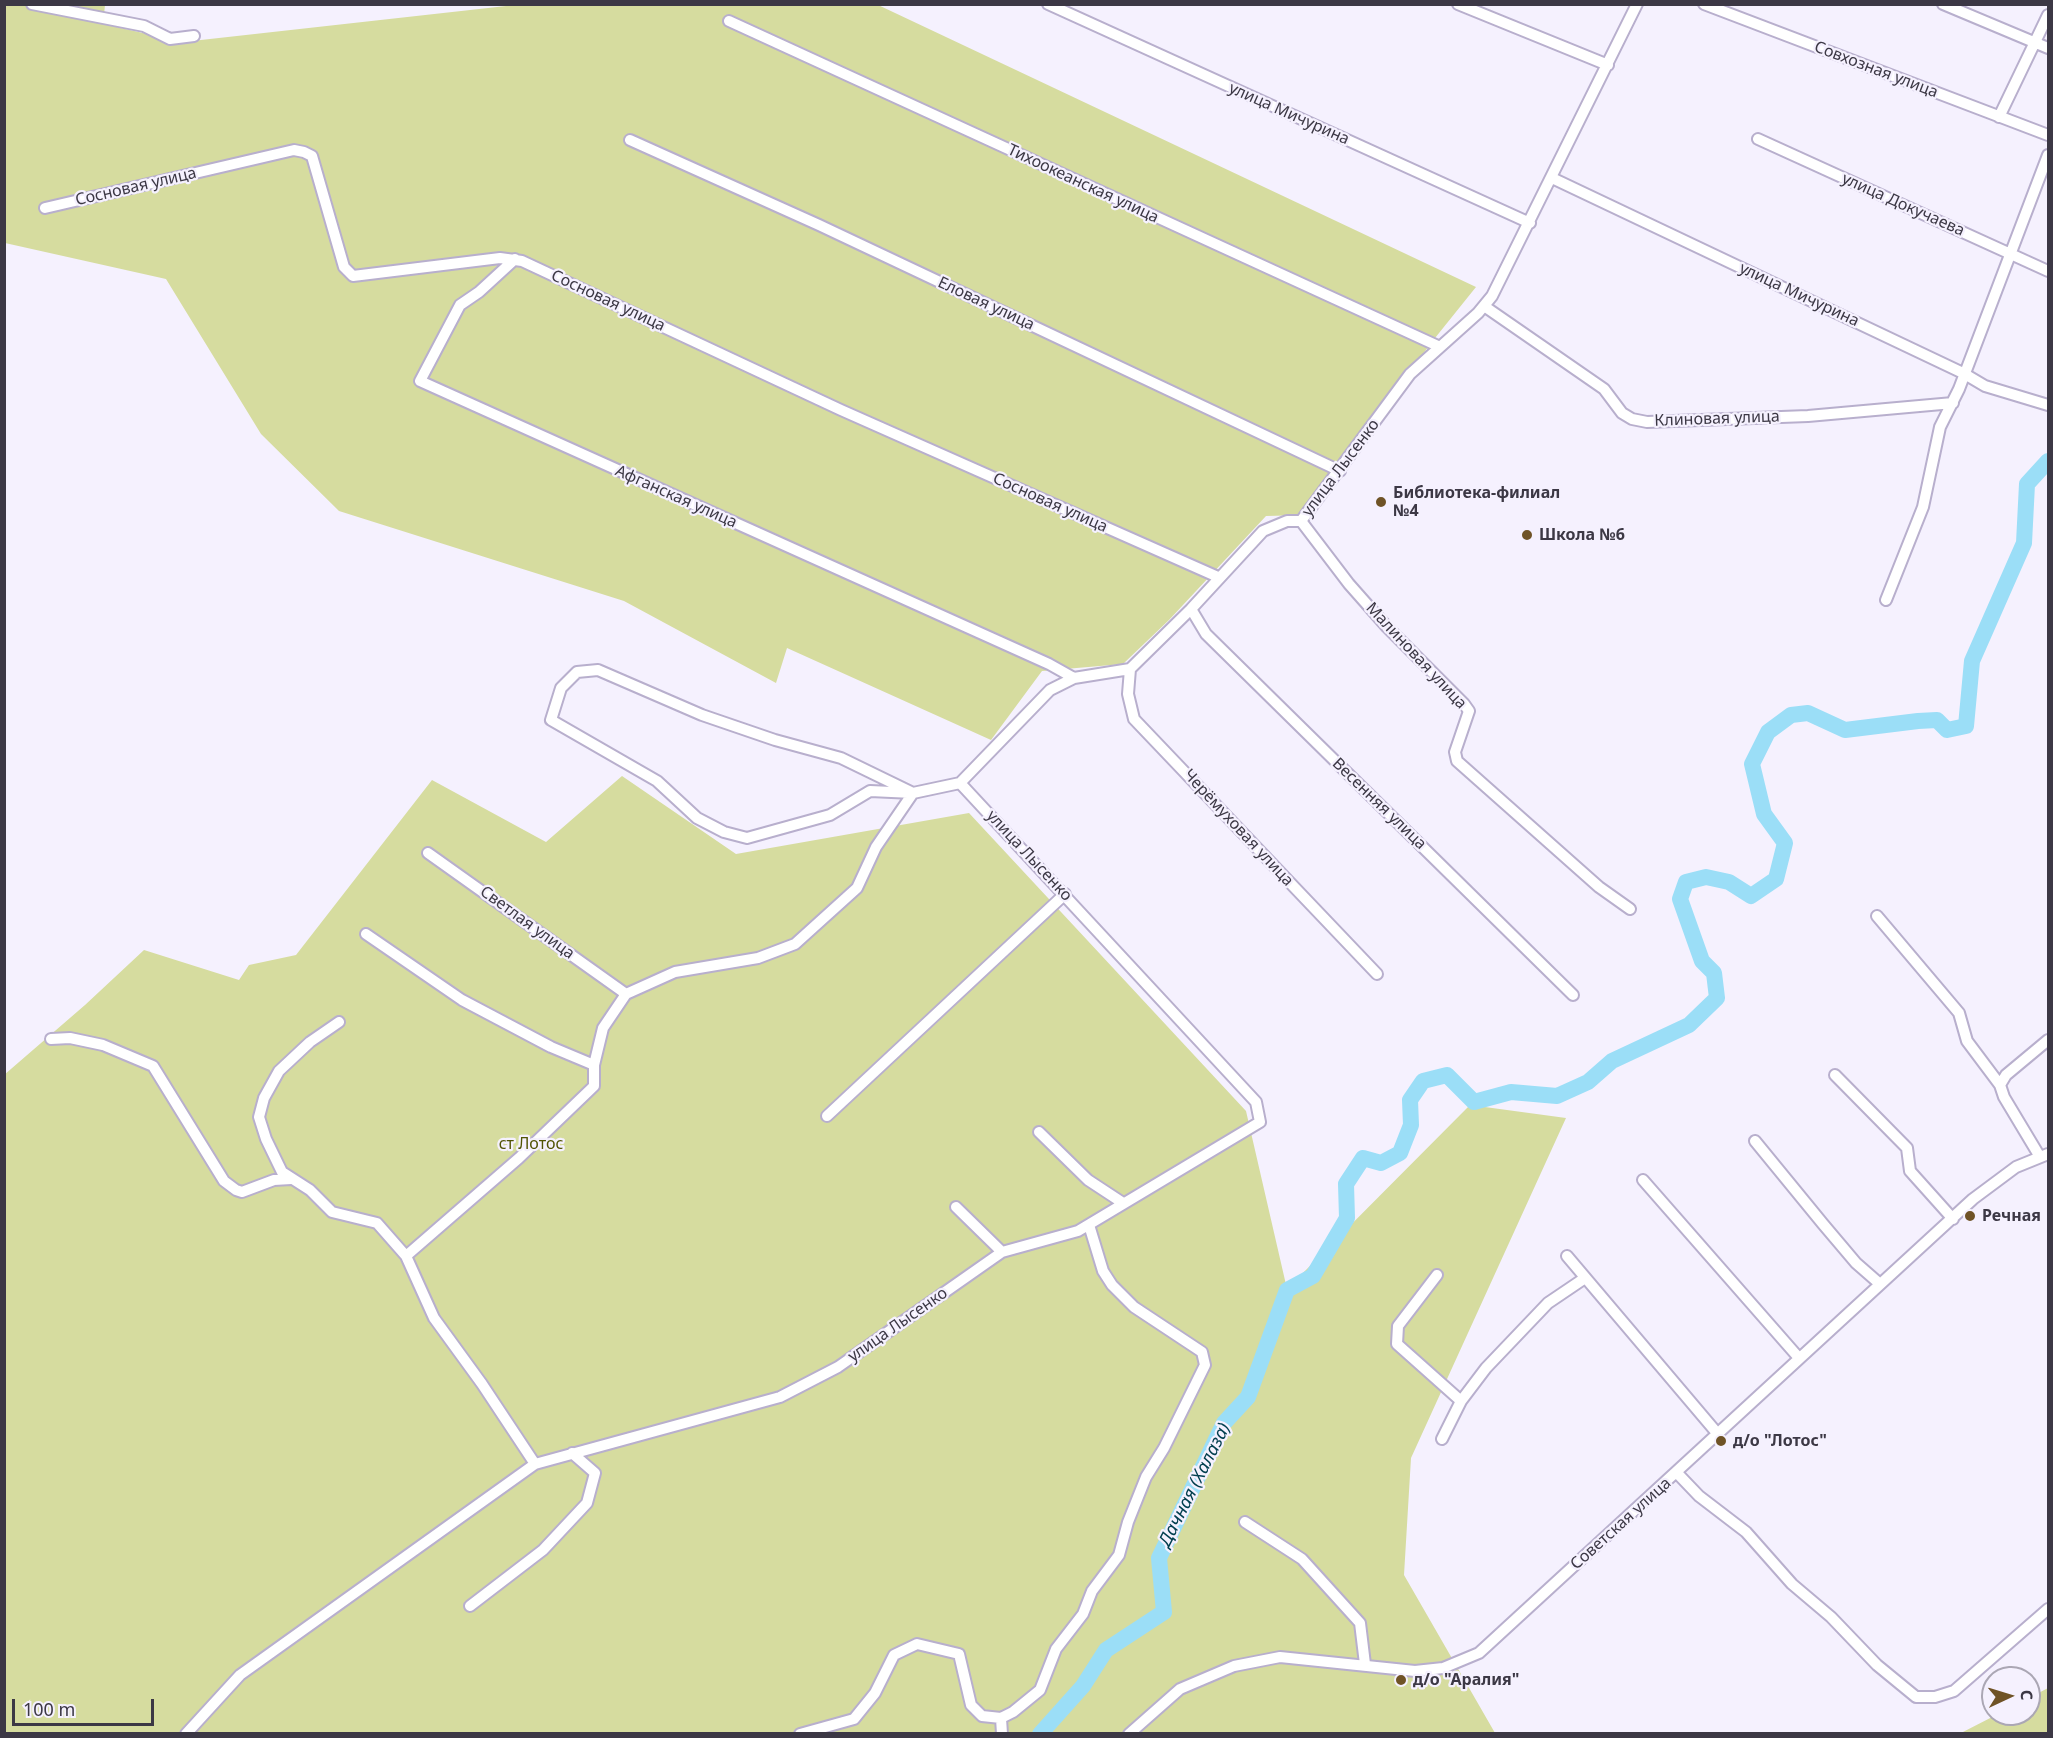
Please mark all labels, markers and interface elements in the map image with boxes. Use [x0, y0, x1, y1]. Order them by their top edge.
street label: Совхозная улица [1811, 38, 1941, 102]
street label: улица Мичурина [1226, 79, 1352, 149]
street label: Тихоокеанская улица [1004, 141, 1162, 227]
street label: Сосновая улица [74, 164, 198, 210]
street label: улица Докучаева [1839, 169, 1967, 241]
street label: улица Мичурина [1736, 259, 1862, 331]
street label: Сосновая улица [548, 266, 668, 336]
street label: Еловая улица [935, 273, 1037, 335]
street label: Клиновая улица [1654, 407, 1780, 431]
street label: улица Лысенко [1298, 416, 1384, 520]
street label: Афганская улица [612, 462, 740, 532]
street label: Сосновая улица [990, 469, 1110, 537]
place label: Библиотека-филиал №4 [1393, 483, 1560, 521]
marker: Библиотека-филиал №4 [1374, 495, 1388, 509]
place label: Школа №6 [1539, 525, 1625, 545]
marker: Школа №6 [1520, 528, 1534, 542]
street label: Малиновая улица [1362, 599, 1470, 713]
street label: Весенняя улица [1328, 754, 1430, 854]
street label: Черёмуховая улица [1179, 766, 1297, 890]
street label: улица Лысенко [982, 807, 1076, 905]
street label: Светлая улица [476, 882, 578, 964]
park label: ст Лотос [499, 1134, 563, 1154]
place label: Речная [1982, 1206, 2041, 1226]
marker: Речная [1963, 1209, 1977, 1223]
street label: улица Лысенко [845, 1284, 951, 1366]
water label: Дачная (Халаза) [1155, 1420, 1235, 1550]
place label: д/о "Лотос" [1733, 1431, 1827, 1451]
marker: д/о "Лотос" [1714, 1434, 1728, 1448]
street label: Советская улица [1567, 1474, 1675, 1574]
north arrow [1981, 1666, 2041, 1726]
place label: д/о "Аралия" [1413, 1670, 1519, 1690]
marker: д/о "Аралия" [1394, 1673, 1408, 1687]
scale bar [15, 1687, 158, 1725]
text: С [2016, 1689, 2038, 1701]
text: 100 m [23, 1697, 75, 1721]

